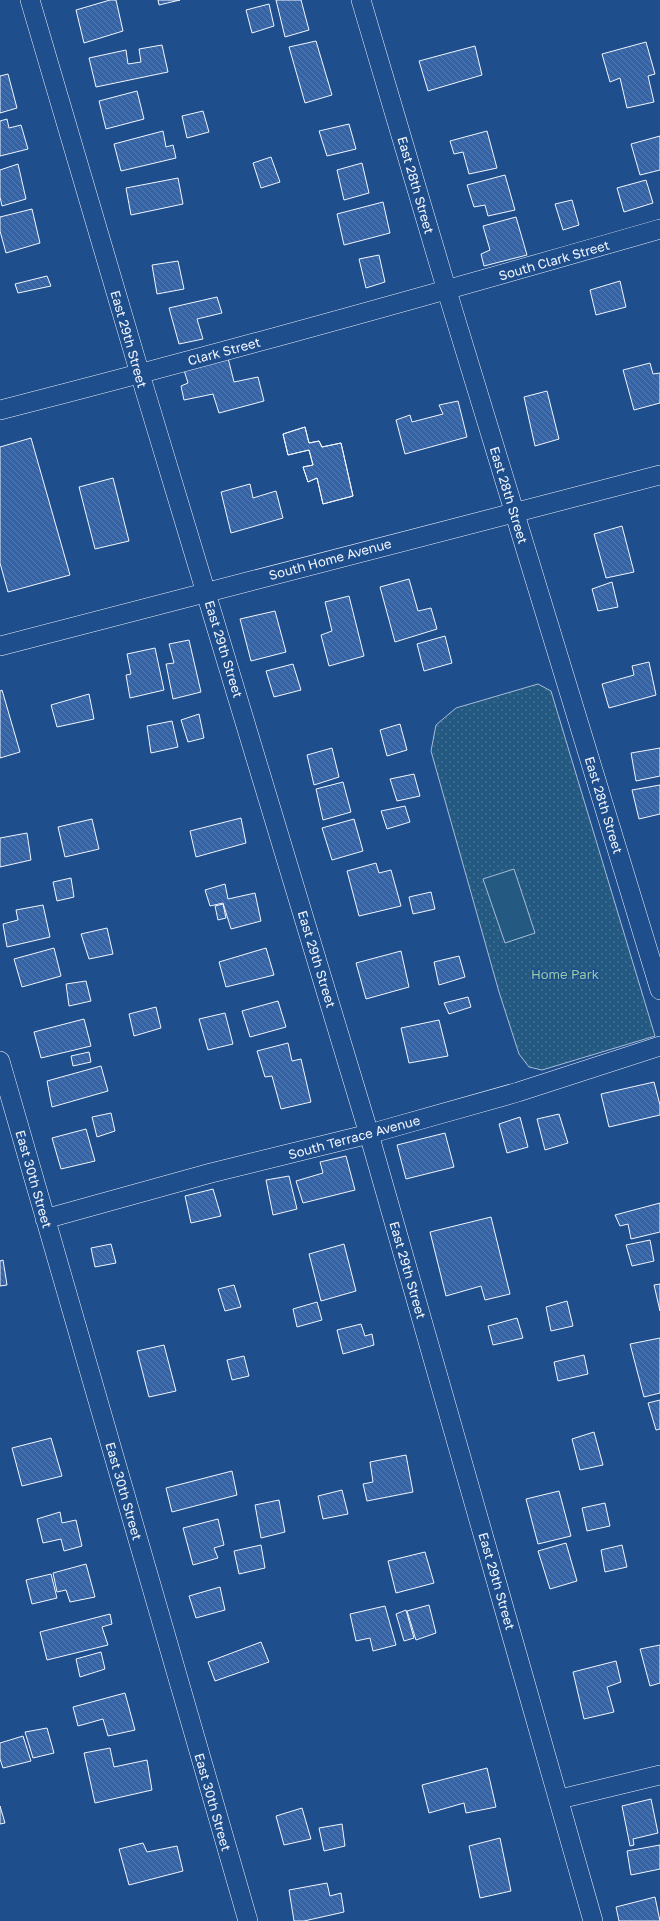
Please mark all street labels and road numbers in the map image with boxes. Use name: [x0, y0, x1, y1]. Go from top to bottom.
street label: East 28th Street: [394, 134, 438, 236]
street label: South Clark Street: [497, 236, 611, 284]
street label: East 29th Street: [107, 288, 151, 390]
street label: Clark Street: [186, 334, 262, 368]
street label: East 28th Street: [487, 444, 531, 546]
street label: South Home Avenue: [267, 535, 393, 583]
street label: East 29th Street: [202, 598, 246, 700]
street label: East 28th Street: [582, 754, 626, 856]
street label: East 29th Street: [295, 908, 339, 1010]
street label: South Terrace Avenue: [286, 1112, 422, 1162]
street label: East 30th Street: [12, 1128, 56, 1230]
street label: East 29th Street: [386, 1219, 430, 1321]
street label: East 30th Street: [102, 1440, 146, 1542]
street label: East 29th Street: [475, 1530, 519, 1632]
street label: East 30th Street: [191, 1751, 235, 1853]

